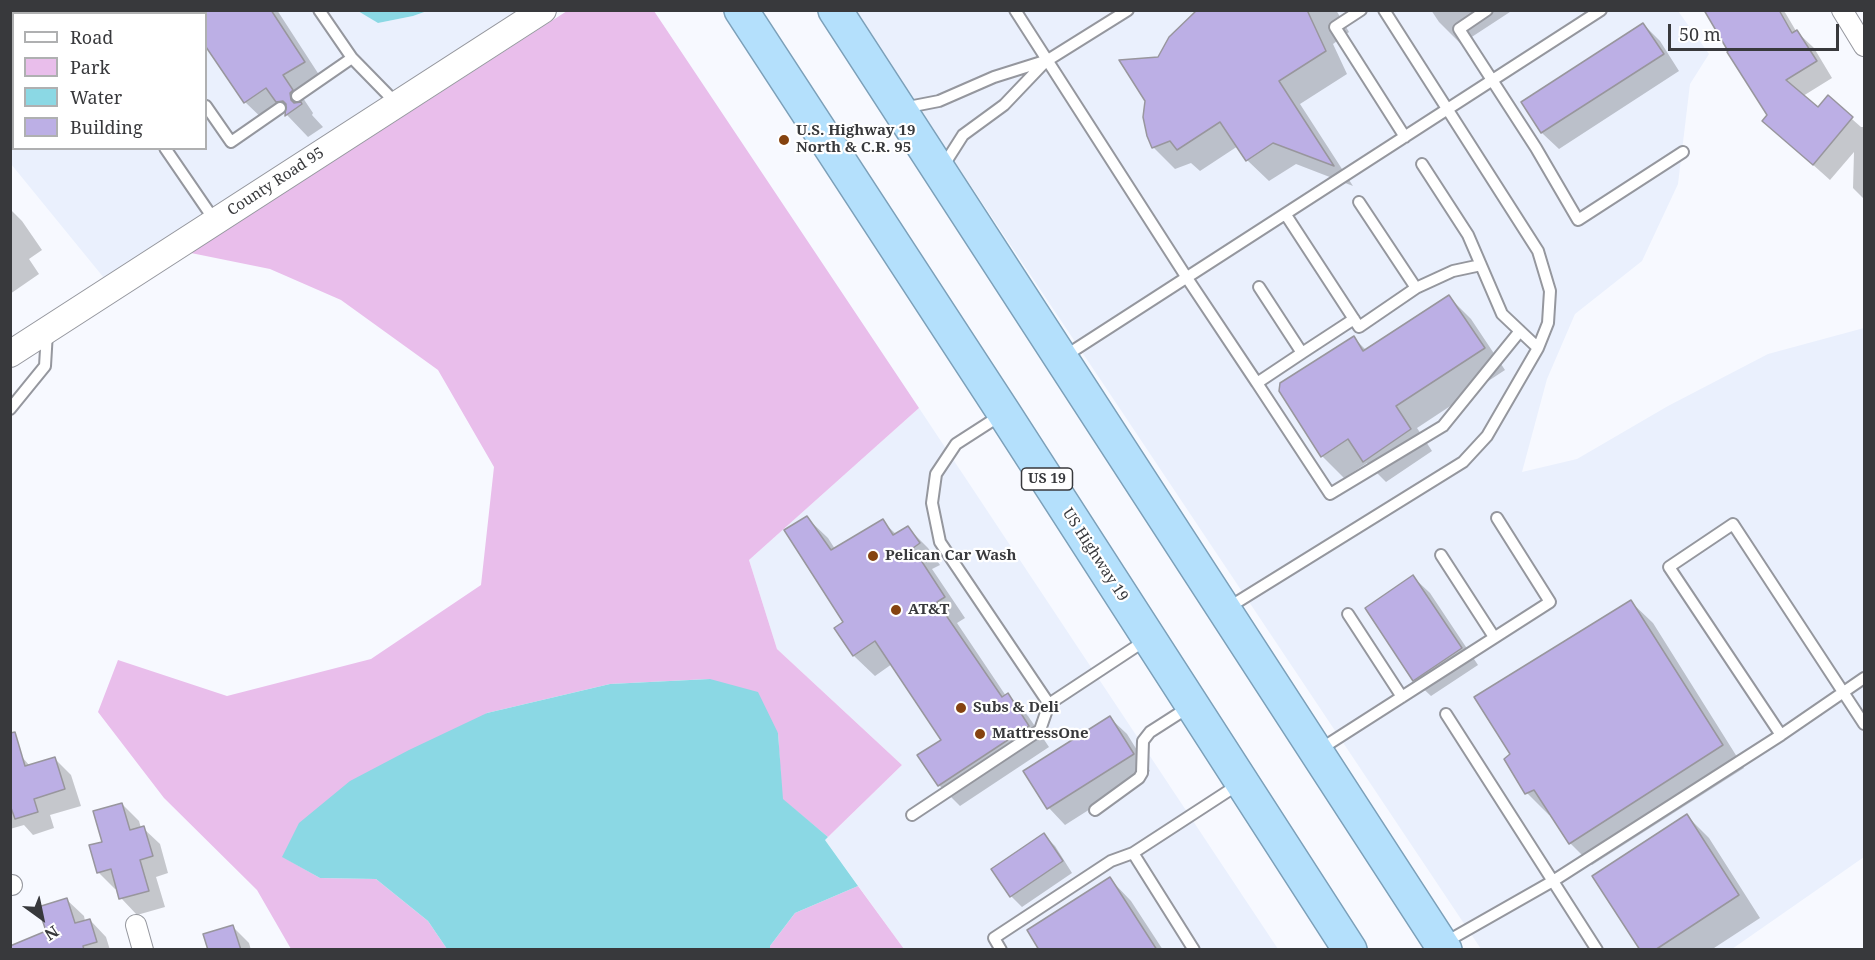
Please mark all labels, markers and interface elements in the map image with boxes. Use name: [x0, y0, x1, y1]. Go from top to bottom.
legend: [12, 12, 207, 150]
scale bar: [1671, 12, 1842, 50]
text: 50 m: [1679, 22, 1721, 46]
text: Road: [70, 25, 113, 49]
text: Park: [70, 55, 110, 79]
text: Water: [70, 85, 122, 109]
text: Building: [70, 115, 143, 139]
place label: U.S. Highway 19 North & C.R. 95: [796, 122, 915, 157]
marker: U.S. Highway 19 North & C.R. 95: [777, 133, 791, 147]
street label: County Road 95: [224, 144, 328, 220]
road number: US 19: [1022, 468, 1072, 490]
street label: US Highway 19: [1058, 505, 1132, 605]
place label: Pelican Car Wash: [885, 547, 1017, 565]
marker: Pelican Car Wash: [866, 549, 880, 563]
place label: AT&T: [908, 601, 949, 619]
marker: AT&T: [889, 603, 903, 617]
place label: Subs & Deli: [973, 699, 1059, 717]
marker: Subs & Deli: [954, 701, 968, 715]
place label: MattressOne: [992, 725, 1089, 743]
marker: MattressOne: [973, 727, 987, 741]
north arrow: [12, 888, 72, 948]
text: N: [41, 920, 63, 946]

